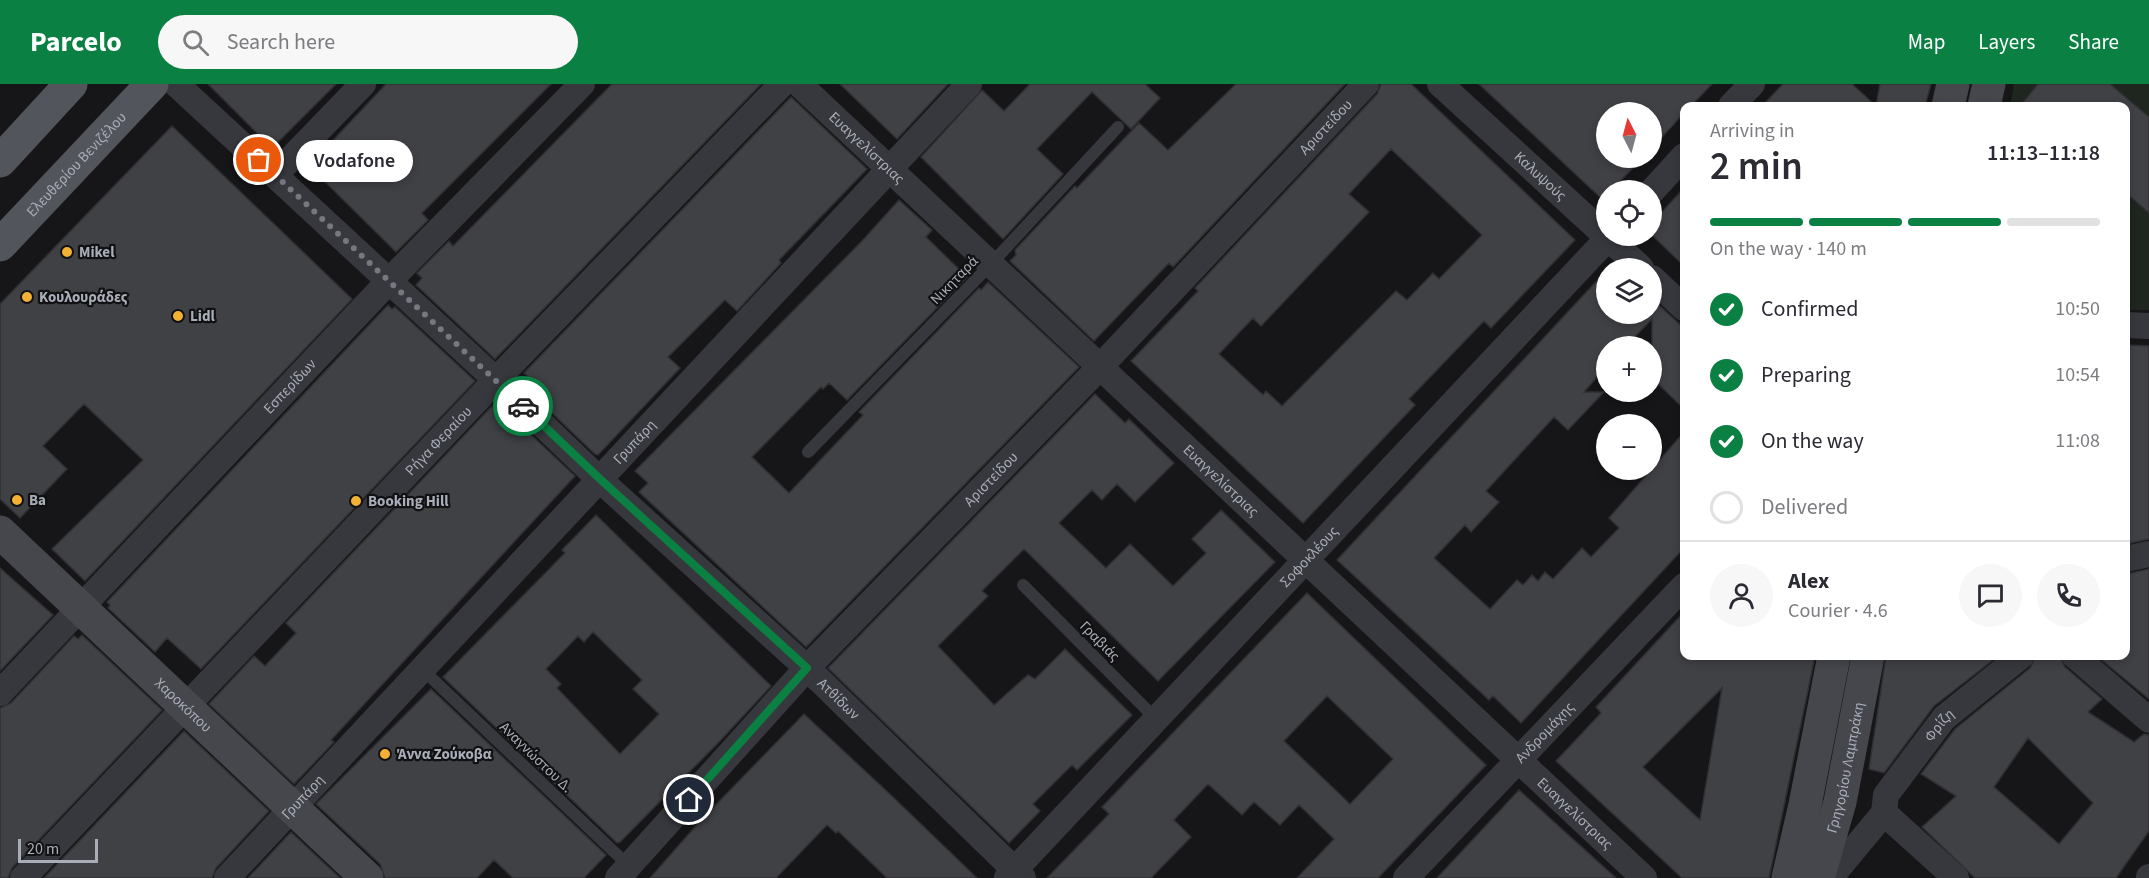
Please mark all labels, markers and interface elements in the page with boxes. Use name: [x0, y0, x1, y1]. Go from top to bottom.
search box: [158, 15, 578, 69]
text: Parcelo: [30, 22, 122, 62]
icon: search: [179, 26, 212, 59]
text: Search here: [227, 26, 335, 58]
text: Map: [1908, 27, 1945, 57]
text: Layers: [1978, 27, 2035, 57]
text: Share: [2068, 27, 2119, 57]
street label: Αριστείδου: [1295, 95, 1357, 160]
north arrow: [1596, 102, 1662, 168]
map controls: [1596, 102, 1662, 480]
street label: Ευαγγελίστριας: [824, 107, 909, 189]
street label: Ελευθερίου Βενιζέλου: [22, 108, 131, 222]
text: Arriving in: [1710, 117, 1795, 145]
pin: [233, 134, 284, 185]
text: 11:13–11:18: [1987, 137, 2100, 169]
callout: Vodafone: [295, 139, 412, 181]
text: 2 min: [1710, 139, 1803, 195]
icon: bag: [242, 143, 275, 176]
text: Vodafone: [314, 147, 395, 175]
street label: Καλυψούς: [1509, 147, 1571, 206]
button: locate: [1596, 180, 1662, 246]
text: On the way · 140 m: [1710, 235, 1867, 263]
place label: Mikel: [79, 242, 115, 263]
marker: Mikel: [60, 245, 74, 259]
street label: Νικηταρά: [926, 251, 983, 310]
button: layers: [1596, 258, 1662, 324]
place label: Κουλουράδες: [39, 287, 128, 308]
marker: Κουλουράδες: [20, 290, 34, 304]
icon: check: [1710, 293, 1743, 326]
text: Confirmed: [1761, 293, 1858, 325]
text: 10:50: [2055, 295, 2100, 323]
place label: Lidl: [190, 306, 216, 327]
marker: Lidl: [171, 309, 185, 323]
button: +: [1596, 336, 1662, 402]
street label: Εσπερίδων: [259, 354, 321, 419]
icon: check: [1710, 359, 1743, 392]
text: Preparing: [1761, 359, 1851, 391]
text: 10:54: [2055, 361, 2100, 389]
courier: [493, 376, 553, 436]
icon: car: [507, 390, 540, 423]
street label: Ρήγα Φεραίου: [400, 402, 477, 481]
button: −: [1596, 414, 1662, 480]
street label: Γρυπάρη: [609, 415, 661, 469]
icon: check: [1710, 425, 1743, 458]
text: On the way: [1761, 425, 1864, 457]
text: 11:08: [2055, 427, 2100, 455]
street label: Ευαγγελίστριας: [1178, 440, 1264, 522]
street label: Αριστείδου: [959, 447, 1023, 512]
place label: Ba: [29, 490, 46, 511]
place label: Booking Hill: [368, 491, 449, 512]
text: Delivered: [1761, 491, 1848, 523]
marker: Ba: [10, 493, 24, 507]
marker: Booking Hill: [349, 494, 363, 508]
street label: Σοφοκλέους: [1275, 521, 1344, 592]
button: person: [1710, 564, 1773, 627]
button: chat: [1959, 564, 2022, 627]
button: phone: [2037, 564, 2100, 627]
text: Alex: [1788, 565, 1829, 597]
text: Courier · 4.6: [1788, 597, 1888, 625]
street label: Γραβιάς: [1075, 616, 1125, 667]
street label: Χαροκόπου: [150, 673, 216, 737]
street label: Ατθίδων: [812, 674, 864, 725]
street label: Ανδρομάχης: [1511, 697, 1580, 768]
street label: Γρηγορίου Λαμπράκη: [1822, 700, 1870, 836]
street label: Φρίζη: [1920, 704, 1959, 746]
street label: Αναγνώστου Δ.: [495, 717, 577, 798]
place label: Άννα Ζούκοβα: [397, 744, 492, 765]
marker: Άννα Ζούκοβα: [378, 747, 392, 761]
street label: Γρυπάρη: [277, 770, 329, 824]
street label: Ευαγγελίστριας: [1532, 773, 1618, 855]
pin: [663, 774, 714, 825]
icon: home: [672, 783, 705, 816]
scale bar: [18, 836, 98, 864]
text: 20 m: [27, 838, 59, 860]

